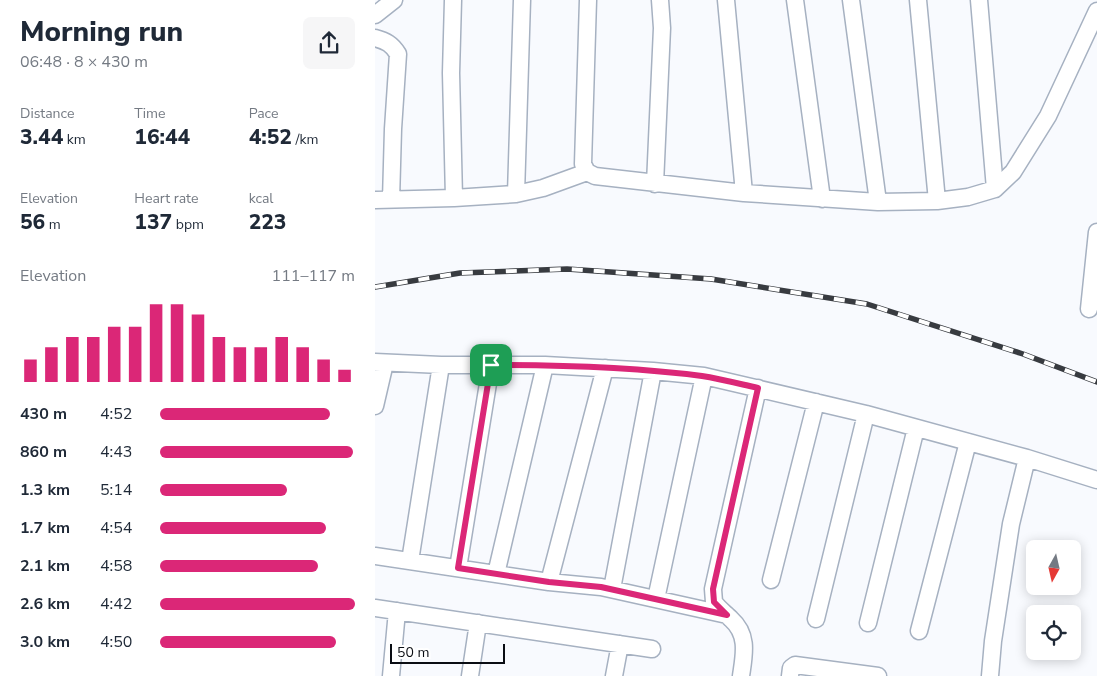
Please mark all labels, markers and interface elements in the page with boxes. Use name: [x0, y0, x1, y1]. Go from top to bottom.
text: Morning run: [20, 13, 183, 51]
button: share: [303, 17, 355, 69]
text: 06:48 · 8 × 430 m: [20, 51, 148, 73]
text: Distance: [20, 104, 74, 123]
text: Time: [134, 104, 165, 123]
text: Pace: [249, 104, 278, 123]
text: 3.44: [20, 123, 63, 151]
text: 16:44: [134, 123, 190, 151]
text: 4:52: [249, 123, 292, 151]
text: km: [63, 130, 86, 149]
text: /km: [292, 130, 318, 149]
text: Elevation: [20, 189, 78, 208]
text: Heart rate: [134, 189, 198, 208]
text: kcal: [249, 189, 273, 208]
text: 56: [20, 208, 45, 236]
text: 137: [134, 208, 172, 236]
text: 223: [249, 208, 286, 236]
text: m: [45, 215, 61, 234]
text: bpm: [172, 215, 204, 234]
text: Elevation: [20, 265, 86, 287]
text: 111–117 m: [272, 265, 355, 287]
pin: [470, 344, 512, 386]
icon: arrive: [477, 351, 505, 379]
text: 430 m: [20, 403, 67, 425]
text: 4:52: [100, 403, 132, 425]
text: 860 m: [20, 441, 67, 463]
text: 4:43: [100, 441, 132, 463]
text: 1.3 km: [20, 479, 70, 501]
text: 5:14: [100, 479, 132, 501]
text: 1.7 km: [20, 517, 70, 539]
text: 4:54: [100, 517, 132, 539]
north arrow: [1026, 540, 1081, 595]
map controls: [1026, 540, 1081, 660]
text: 2.1 km: [20, 555, 70, 577]
text: 4:58: [100, 555, 132, 577]
text: 2.6 km: [20, 593, 70, 615]
text: 4:42: [100, 593, 132, 615]
button: locate: [1026, 605, 1081, 660]
text: 3.0 km: [20, 631, 70, 653]
text: 4:50: [100, 631, 132, 653]
scale bar: [390, 641, 505, 664]
text: 50 m: [397, 643, 429, 662]

